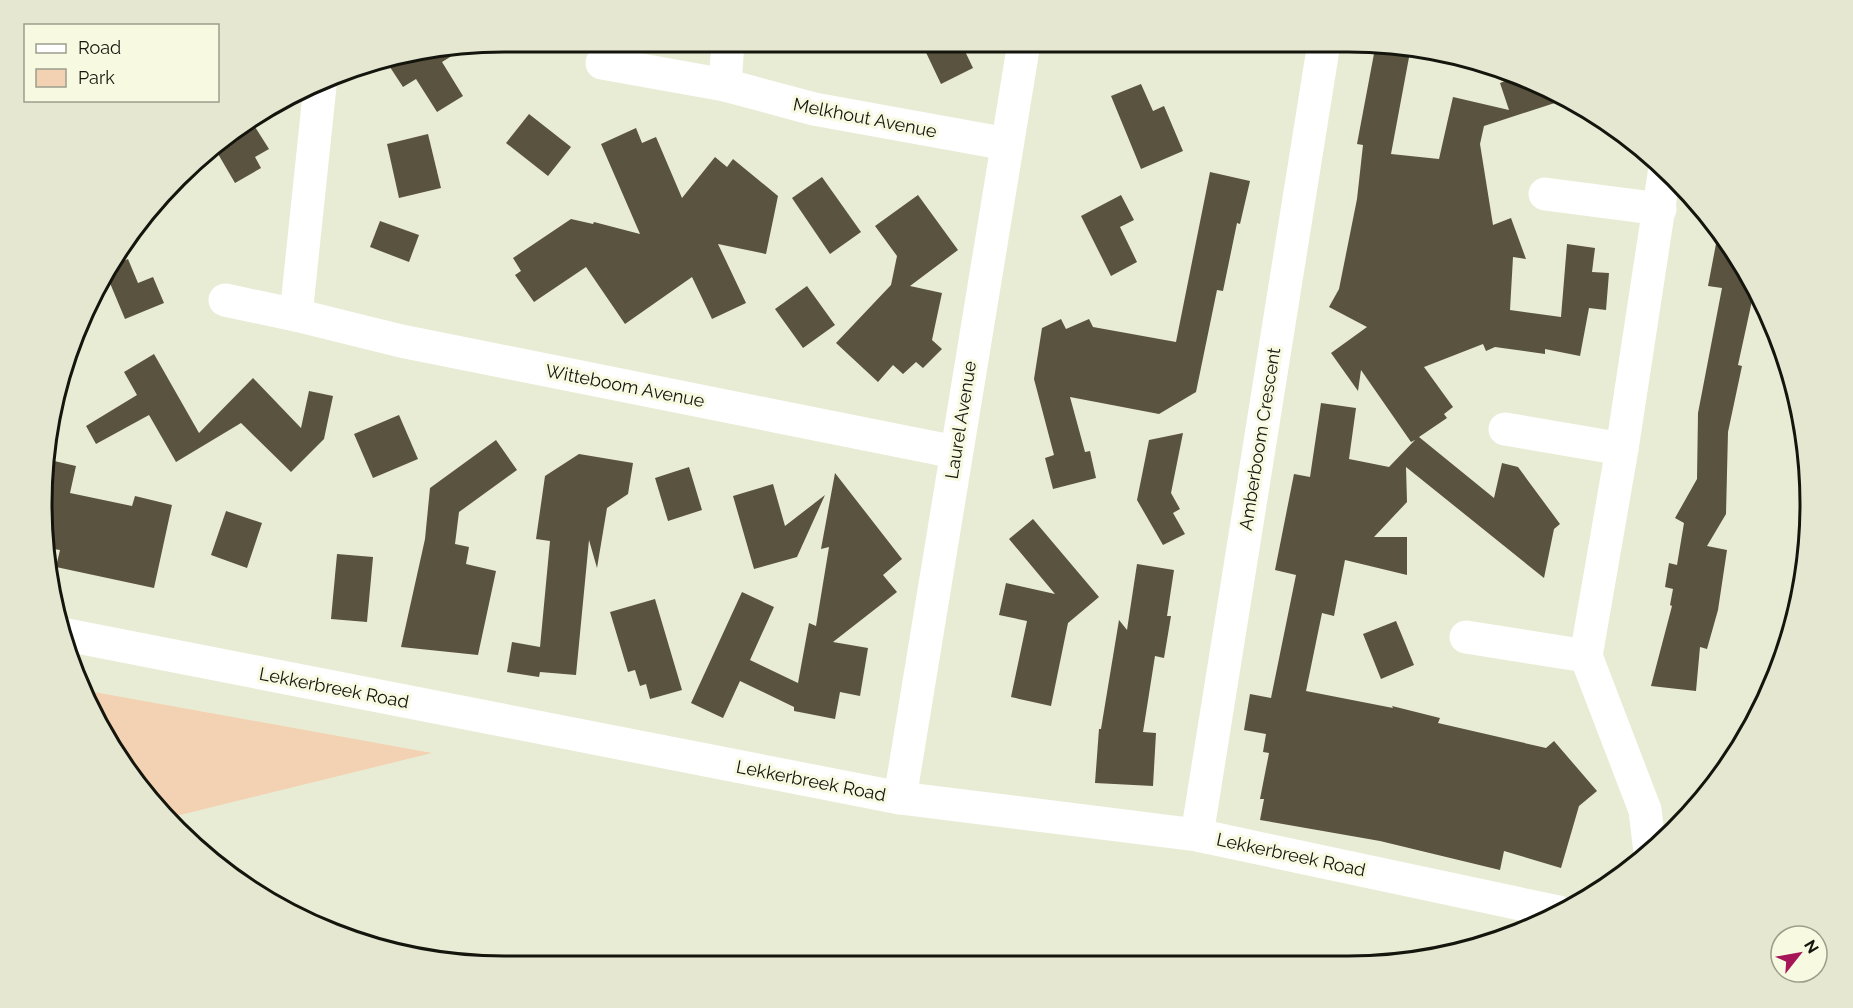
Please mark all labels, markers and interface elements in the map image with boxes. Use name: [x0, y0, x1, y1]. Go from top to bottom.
legend: [24, 24, 219, 102]
text: Road: [78, 37, 121, 58]
text: Park: [78, 67, 115, 88]
street label: Melkhout Avenue: [792, 93, 939, 142]
street label: Amberboom Crescent: [1235, 346, 1284, 532]
street label: Laurel Avenue: [941, 359, 980, 480]
street label: Witteboom Avenue: [544, 360, 707, 411]
street label: Lekkerbreek Road: [258, 663, 411, 712]
street label: Lekkerbreek Road: [735, 756, 888, 805]
street label: Lekkerbreek Road: [1215, 828, 1368, 881]
north arrow: [1769, 924, 1829, 984]
text: N: [1800, 936, 1823, 957]

